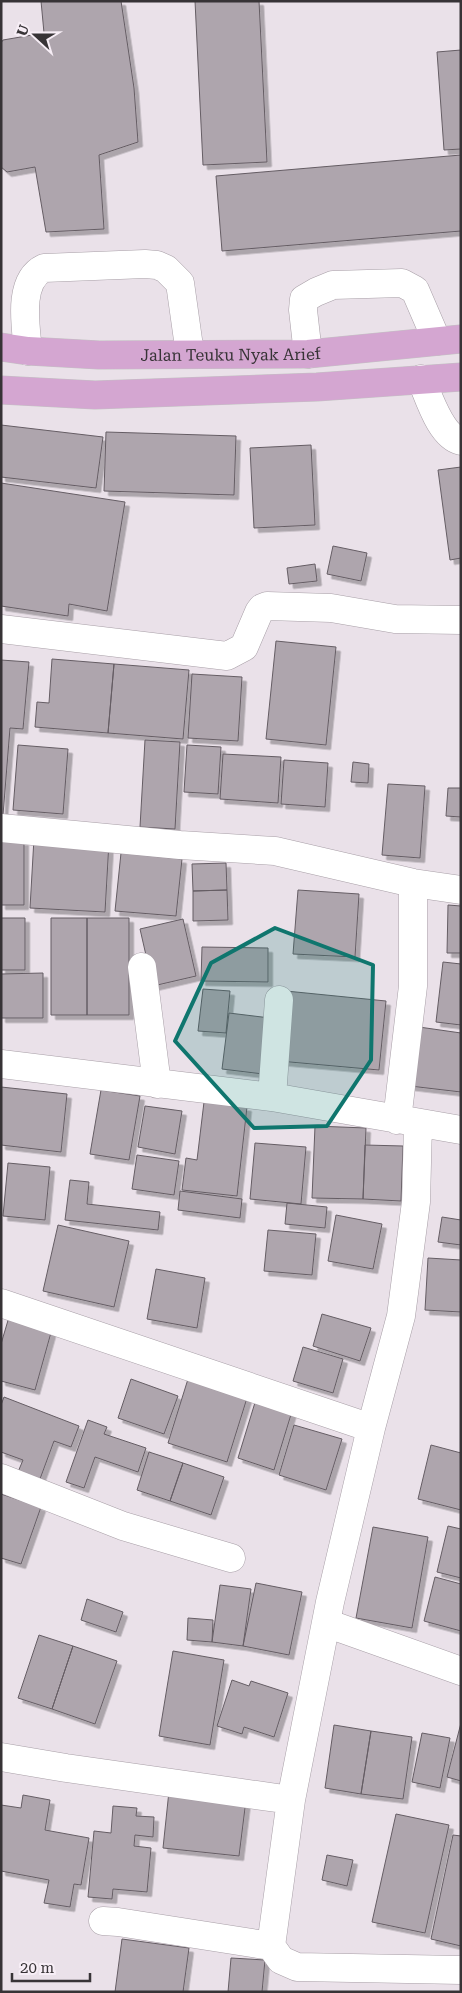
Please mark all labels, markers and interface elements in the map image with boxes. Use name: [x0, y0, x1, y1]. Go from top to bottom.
north arrow: [10, 10, 60, 60]
text: U: [13, 22, 32, 38]
street label: Jalan Teuku Nyak Arief: [140, 344, 322, 365]
scale bar: [12, 1950, 90, 1982]
text: 20 m: [20, 1959, 55, 1977]

